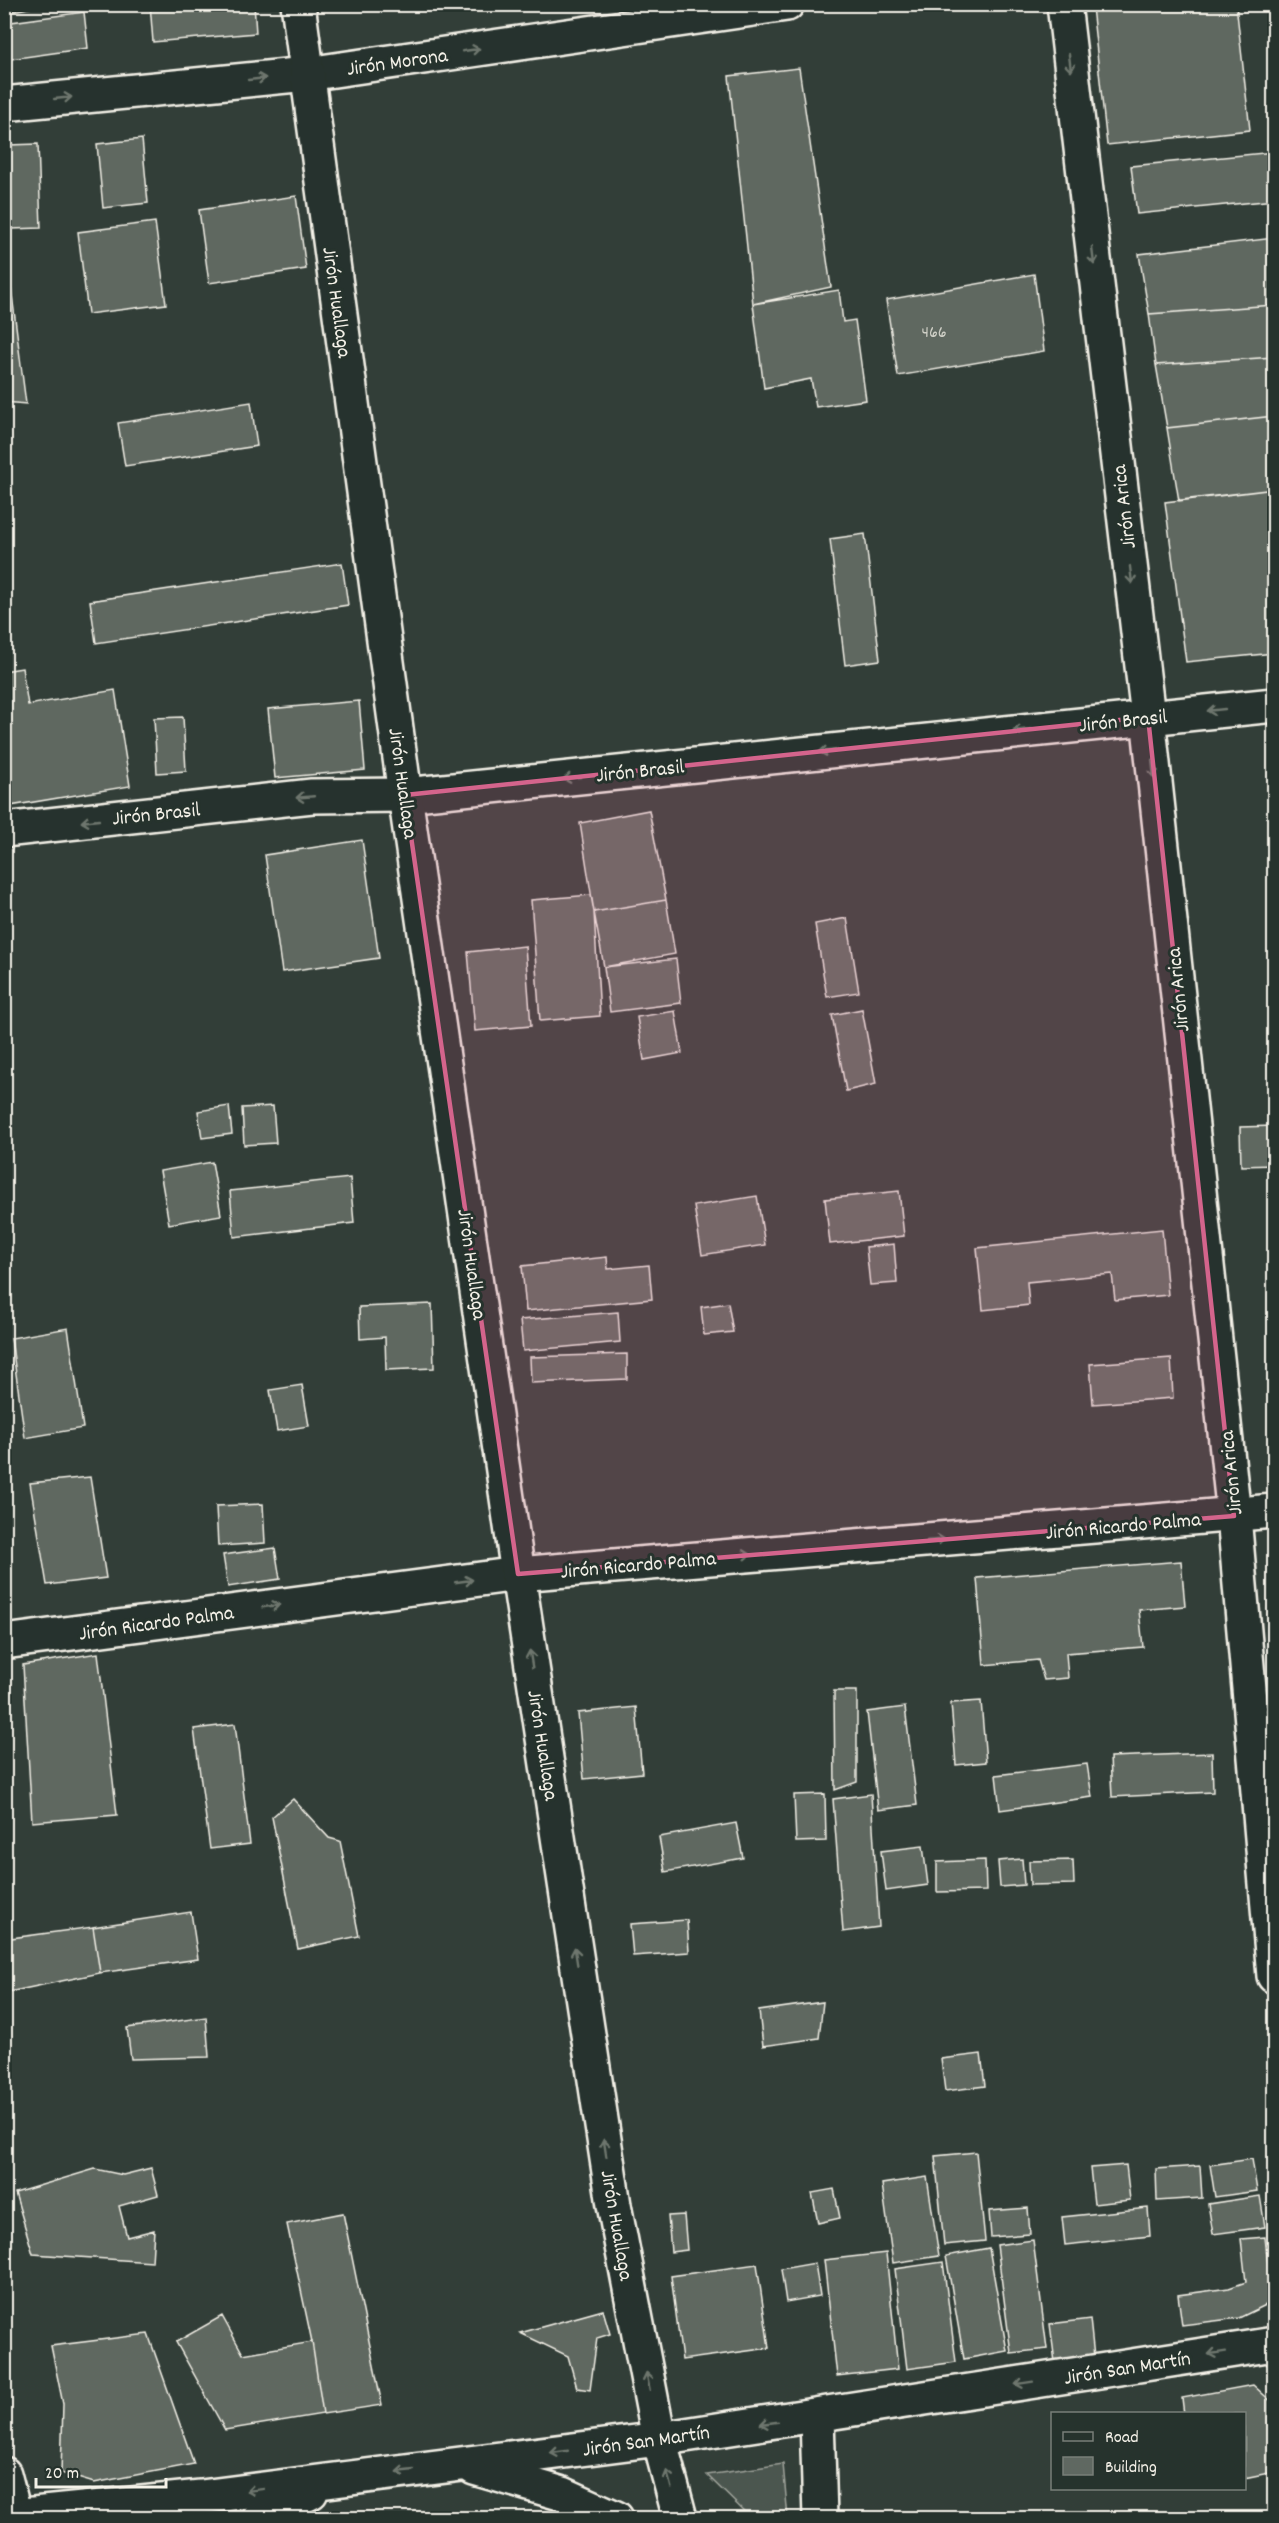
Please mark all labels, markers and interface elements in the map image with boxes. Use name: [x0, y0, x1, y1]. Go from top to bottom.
street label: Jirón Morona: [345, 42, 451, 86]
one-way arrow: [460, 45, 480, 56]
one-way arrow: [1065, 52, 1076, 72]
one-way arrow: [246, 73, 266, 84]
one-way arrow: [52, 92, 72, 103]
street label: Jirón Huallaga: [312, 245, 358, 361]
one-way arrow: [1088, 246, 1099, 266]
house number: 466: [921, 321, 947, 346]
street label: Jirón Arica: [1106, 462, 1146, 550]
one-way arrow: [1126, 565, 1137, 584]
street label: Jirón Brasil: [1078, 703, 1169, 743]
one-way arrow: [1207, 705, 1227, 716]
one-way arrow: [1013, 725, 1033, 736]
street label: Jirón Huallaga: [378, 726, 424, 842]
one-way arrow: [819, 746, 839, 757]
street label: Jirón Brasil: [595, 753, 686, 793]
one-way arrow: [1148, 758, 1159, 778]
one-way arrow: [562, 773, 582, 784]
one-way arrow: [295, 792, 315, 803]
street label: Jirón Brasil: [111, 796, 202, 836]
one-way arrow: [80, 815, 100, 826]
street label: Jirón Arica: [1161, 945, 1199, 1033]
street label: Jirón Huallaga: [447, 1207, 493, 1323]
street label: Jirón Arica: [1214, 1428, 1252, 1516]
street label: Jirón Ricardo Palma: [1044, 1506, 1203, 1550]
one-way arrow: [926, 1534, 946, 1545]
street label: Jirón Ricardo Palma: [559, 1545, 718, 1589]
one-way arrow: [731, 1550, 751, 1561]
one-way arrow: [454, 1575, 473, 1586]
street label: Jirón Ricardo Palma: [77, 1599, 237, 1651]
one-way arrow: [260, 1601, 280, 1612]
one-way arrow: [525, 1650, 536, 1669]
street label: Jirón Huallaga: [517, 1688, 565, 1804]
one-way arrow: [570, 1946, 581, 1966]
one-way arrow: [599, 2139, 610, 2159]
street label: Jirón Huallaga: [591, 2168, 640, 2284]
street label: Jirón San Martín: [1062, 2345, 1193, 2395]
one-way arrow: [1207, 2348, 1227, 2359]
one-way arrow: [642, 2372, 653, 2392]
one-way arrow: [1015, 2378, 1034, 2389]
legend: [1051, 2412, 1246, 2490]
one-way arrow: [760, 2417, 780, 2428]
street label: Jirón San Martín: [581, 2419, 712, 2467]
text: Road: [1105, 2426, 1139, 2451]
one-way arrow: [550, 2447, 570, 2458]
scale bar: [36, 2451, 166, 2489]
text: Building: [1105, 2456, 1157, 2481]
text: 20 m: [45, 2462, 79, 2487]
one-way arrow: [395, 2466, 415, 2477]
one-way arrow: [663, 2469, 675, 2488]
one-way arrow: [246, 2485, 266, 2496]

